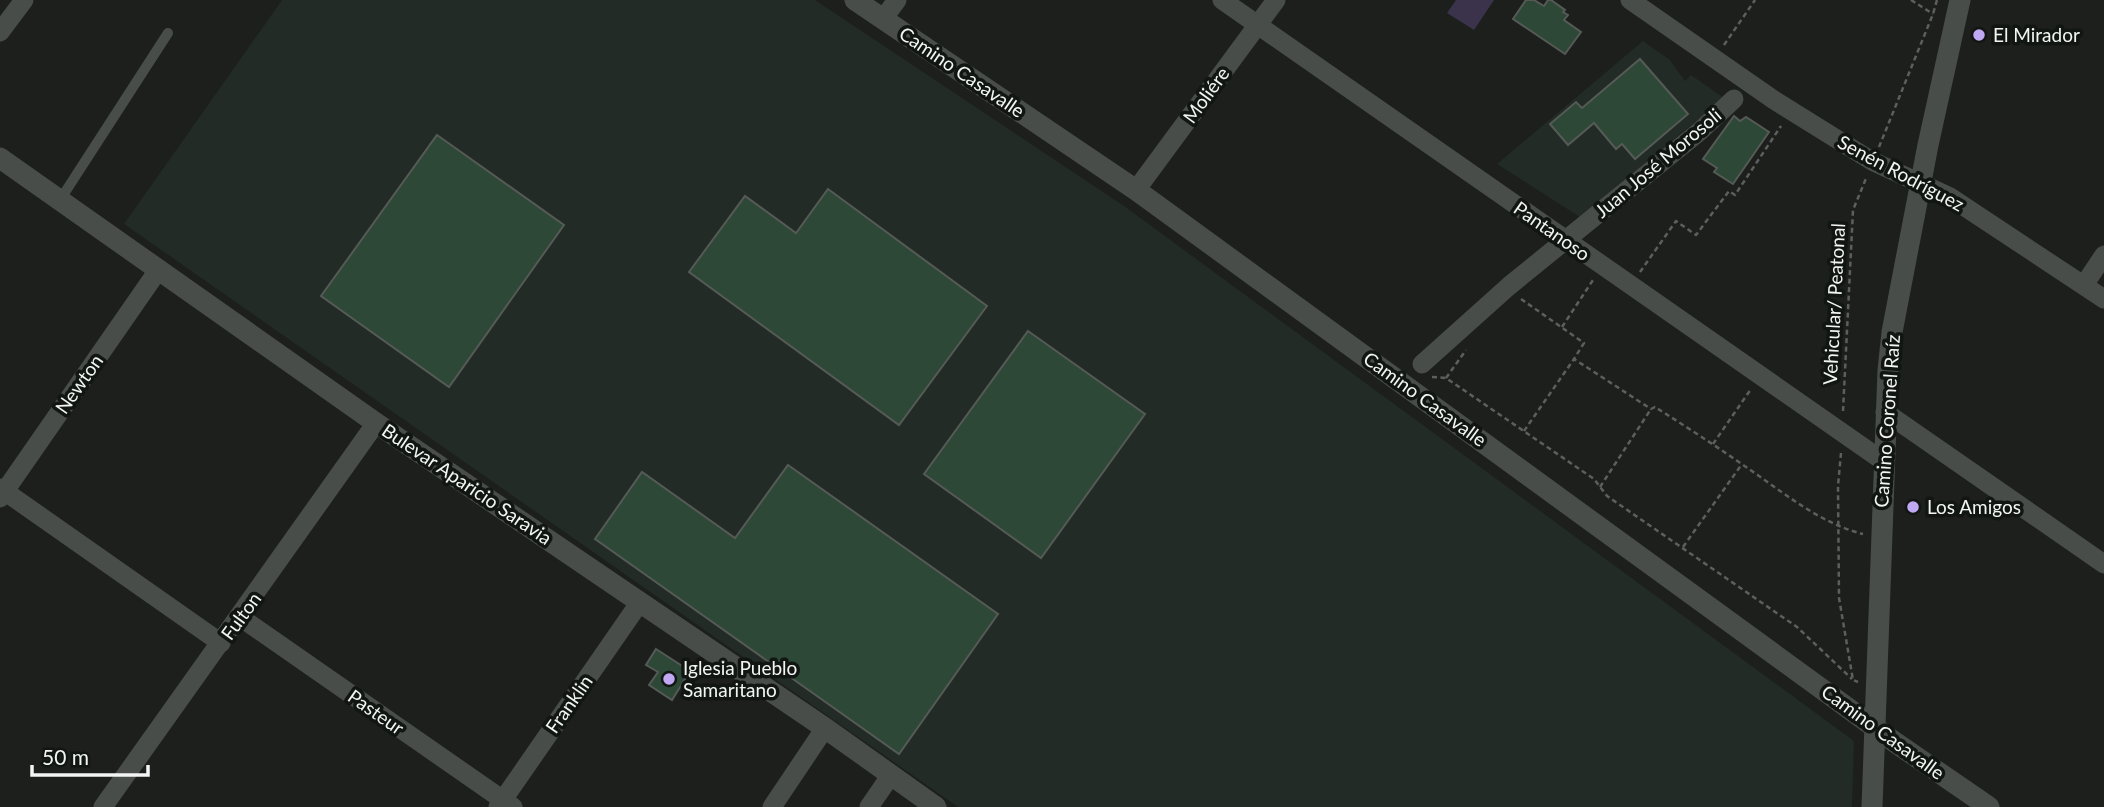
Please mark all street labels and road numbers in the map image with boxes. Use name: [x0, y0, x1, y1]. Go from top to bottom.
street label: Camino Casavalle: [895, 21, 1029, 122]
street label: Moliére: [1178, 62, 1234, 127]
street label: Juan José Morosoli: [1590, 103, 1725, 222]
street label: Senén Rodríguez: [1834, 130, 1968, 215]
street label: Pantanoso: [1510, 196, 1595, 265]
street label: Vehicular/ Peatonal: [1818, 222, 1849, 386]
street label: Camino Coronel Raíz: [1869, 334, 1904, 508]
street label: Camino Casavalle: [1359, 346, 1491, 451]
street label: Newton: [50, 350, 107, 418]
street label: Bulevar Aparicio Saravia: [378, 418, 557, 549]
street label: Fulton: [216, 587, 266, 644]
street label: Franklin: [540, 670, 597, 737]
street label: Camino Casavalle: [1817, 679, 1949, 784]
street label: Pasteur: [344, 684, 409, 739]

